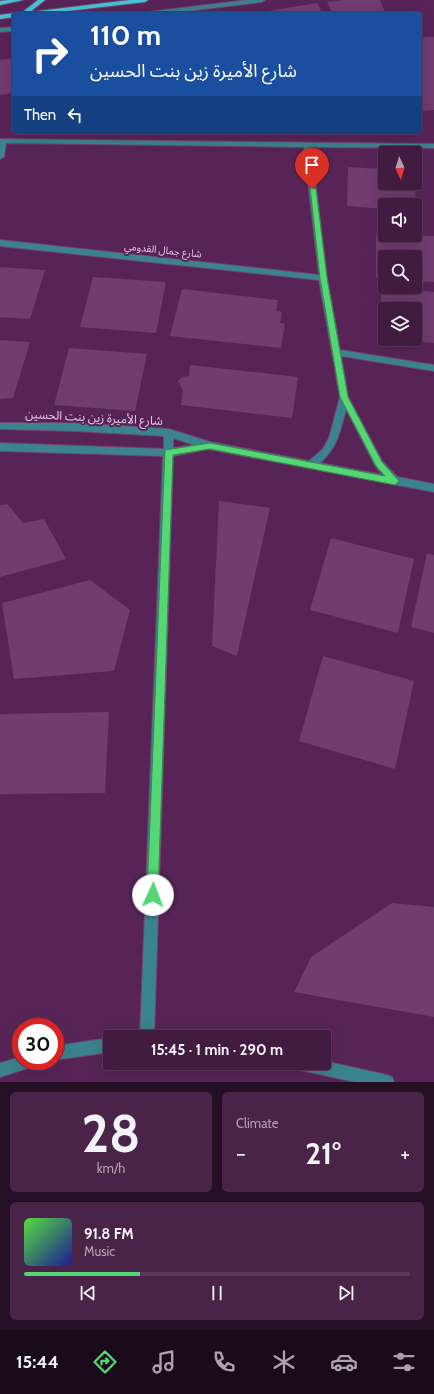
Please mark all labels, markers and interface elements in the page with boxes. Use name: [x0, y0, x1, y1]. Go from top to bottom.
text: 110 m: [90, 18, 161, 52]
icon: right: [24, 28, 76, 80]
text: شارع الأميرة زين بنت الحسين: [90, 60, 297, 82]
icon: left: [64, 104, 86, 126]
text: Then: [24, 106, 56, 124]
north arrow: [378, 146, 422, 190]
map controls: [378, 146, 422, 346]
pin: [295, 148, 329, 189]
icon: arrive: [301, 154, 323, 176]
button: sound: [378, 198, 422, 242]
street label: شارع جمال القدومي: [123, 239, 203, 262]
button: search: [378, 250, 422, 294]
button: layers: [378, 302, 422, 346]
street label: شارع الأميرة زين بنت الحسين: [25, 406, 163, 430]
position arrow: [132, 874, 174, 916]
speed limit sign: 30: [12, 1018, 64, 1070]
text: 15:45 · 1 min · 290 m: [151, 1041, 283, 1059]
text: 28: [82, 1102, 140, 1165]
text: Climate: [236, 1115, 278, 1131]
text: 21°: [305, 1135, 341, 1172]
text: −: [236, 1140, 246, 1167]
text: +: [400, 1140, 410, 1167]
text: km/h: [97, 1160, 125, 1176]
text: 91.8 FM: [84, 1225, 134, 1243]
text: Music: [84, 1243, 115, 1259]
icon: previous: [77, 1282, 99, 1304]
icon: pause: [206, 1282, 228, 1304]
icon: next: [335, 1282, 357, 1304]
icon: directions: [91, 1348, 119, 1376]
icon: music: [150, 1348, 178, 1376]
icon: phone: [210, 1348, 238, 1376]
icon: climate: [270, 1348, 298, 1376]
icon: car: [330, 1348, 358, 1376]
icon: filters: [390, 1348, 418, 1376]
text: 15:44: [16, 1351, 59, 1373]

